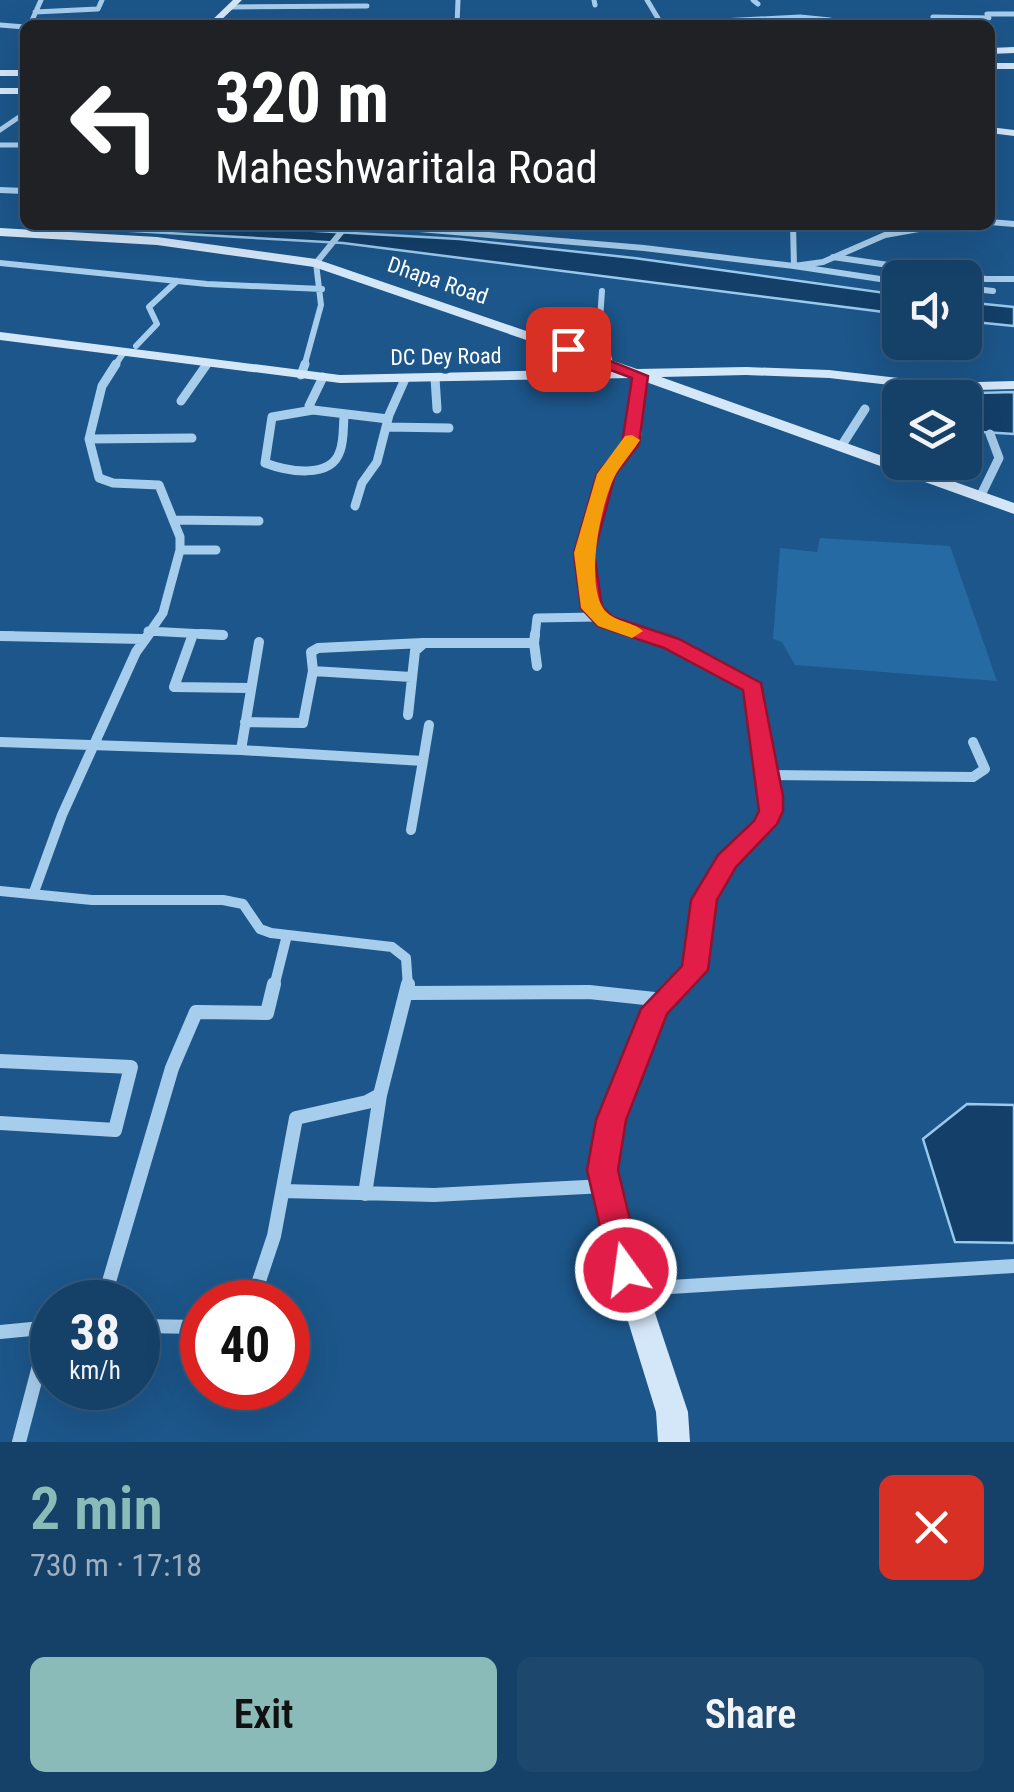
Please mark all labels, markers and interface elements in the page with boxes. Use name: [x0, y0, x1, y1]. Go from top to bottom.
text: 320 m: [215, 57, 389, 139]
icon: left: [50, 60, 180, 190]
text: Maheshwaritala Road: [215, 141, 598, 194]
street label: Dhapa Road: [384, 252, 491, 309]
map controls: [882, 260, 982, 480]
button: sound: [882, 260, 982, 360]
pin: [526, 307, 611, 392]
icon: arrive: [541, 322, 596, 377]
street label: DC Dey Road: [390, 343, 502, 370]
button: layers: [882, 380, 982, 480]
position arrow: [574, 1218, 678, 1322]
speed limit sign: 40: [180, 1280, 310, 1410]
text: 38: [70, 1304, 120, 1362]
text: km/h: [69, 1356, 121, 1385]
text: 2 min: [30, 1473, 163, 1544]
button: close: [879, 1475, 984, 1580]
text: 730 m · 17:18: [30, 1546, 202, 1584]
button: Exit: [30, 1657, 497, 1772]
button: Share: [517, 1657, 984, 1772]

